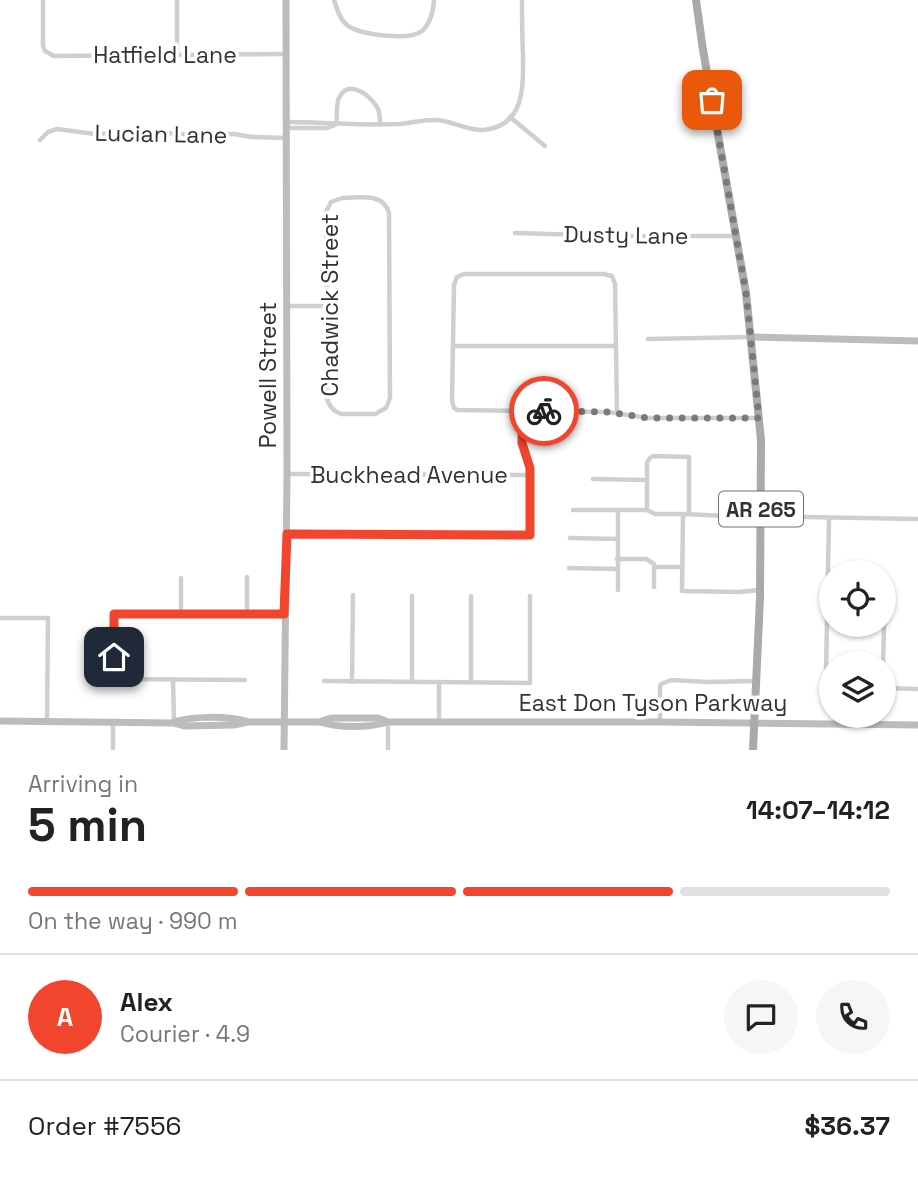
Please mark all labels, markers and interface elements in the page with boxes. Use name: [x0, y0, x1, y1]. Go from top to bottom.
street label: Hatfield Lane: [93, 40, 237, 70]
pin: [682, 70, 742, 130]
icon: bag: [693, 81, 731, 119]
street label: Lucian Lane: [94, 118, 228, 150]
street label: Chadwick Street: [315, 214, 345, 396]
street label: Dusty Lane: [563, 219, 689, 251]
street label: Powell Street: [253, 302, 283, 448]
courier: [509, 376, 579, 446]
icon: bike: [525, 392, 563, 430]
street label: Buckhead Avenue: [310, 460, 508, 490]
road number: AR 265: [719, 491, 803, 526]
map controls: [819, 560, 896, 728]
button: locate: [819, 560, 896, 637]
pin: [84, 627, 144, 687]
icon: home: [95, 638, 133, 676]
button: layers: [819, 651, 896, 728]
street label: East Don Tyson Parkway: [519, 688, 787, 718]
text: Arriving in: [28, 769, 138, 799]
text: 14:07–14:12: [746, 793, 890, 827]
text: 5 min: [28, 796, 147, 854]
text: On the way · 990 m: [28, 906, 238, 936]
button: chat: [724, 980, 798, 1054]
button: phone: [816, 980, 890, 1054]
text: Alex: [120, 985, 173, 1019]
text: A: [57, 1000, 73, 1034]
text: Courier · 4.9: [120, 1019, 250, 1049]
text: Order #7556: [28, 1109, 181, 1143]
text: $36.37: [804, 1109, 890, 1143]

